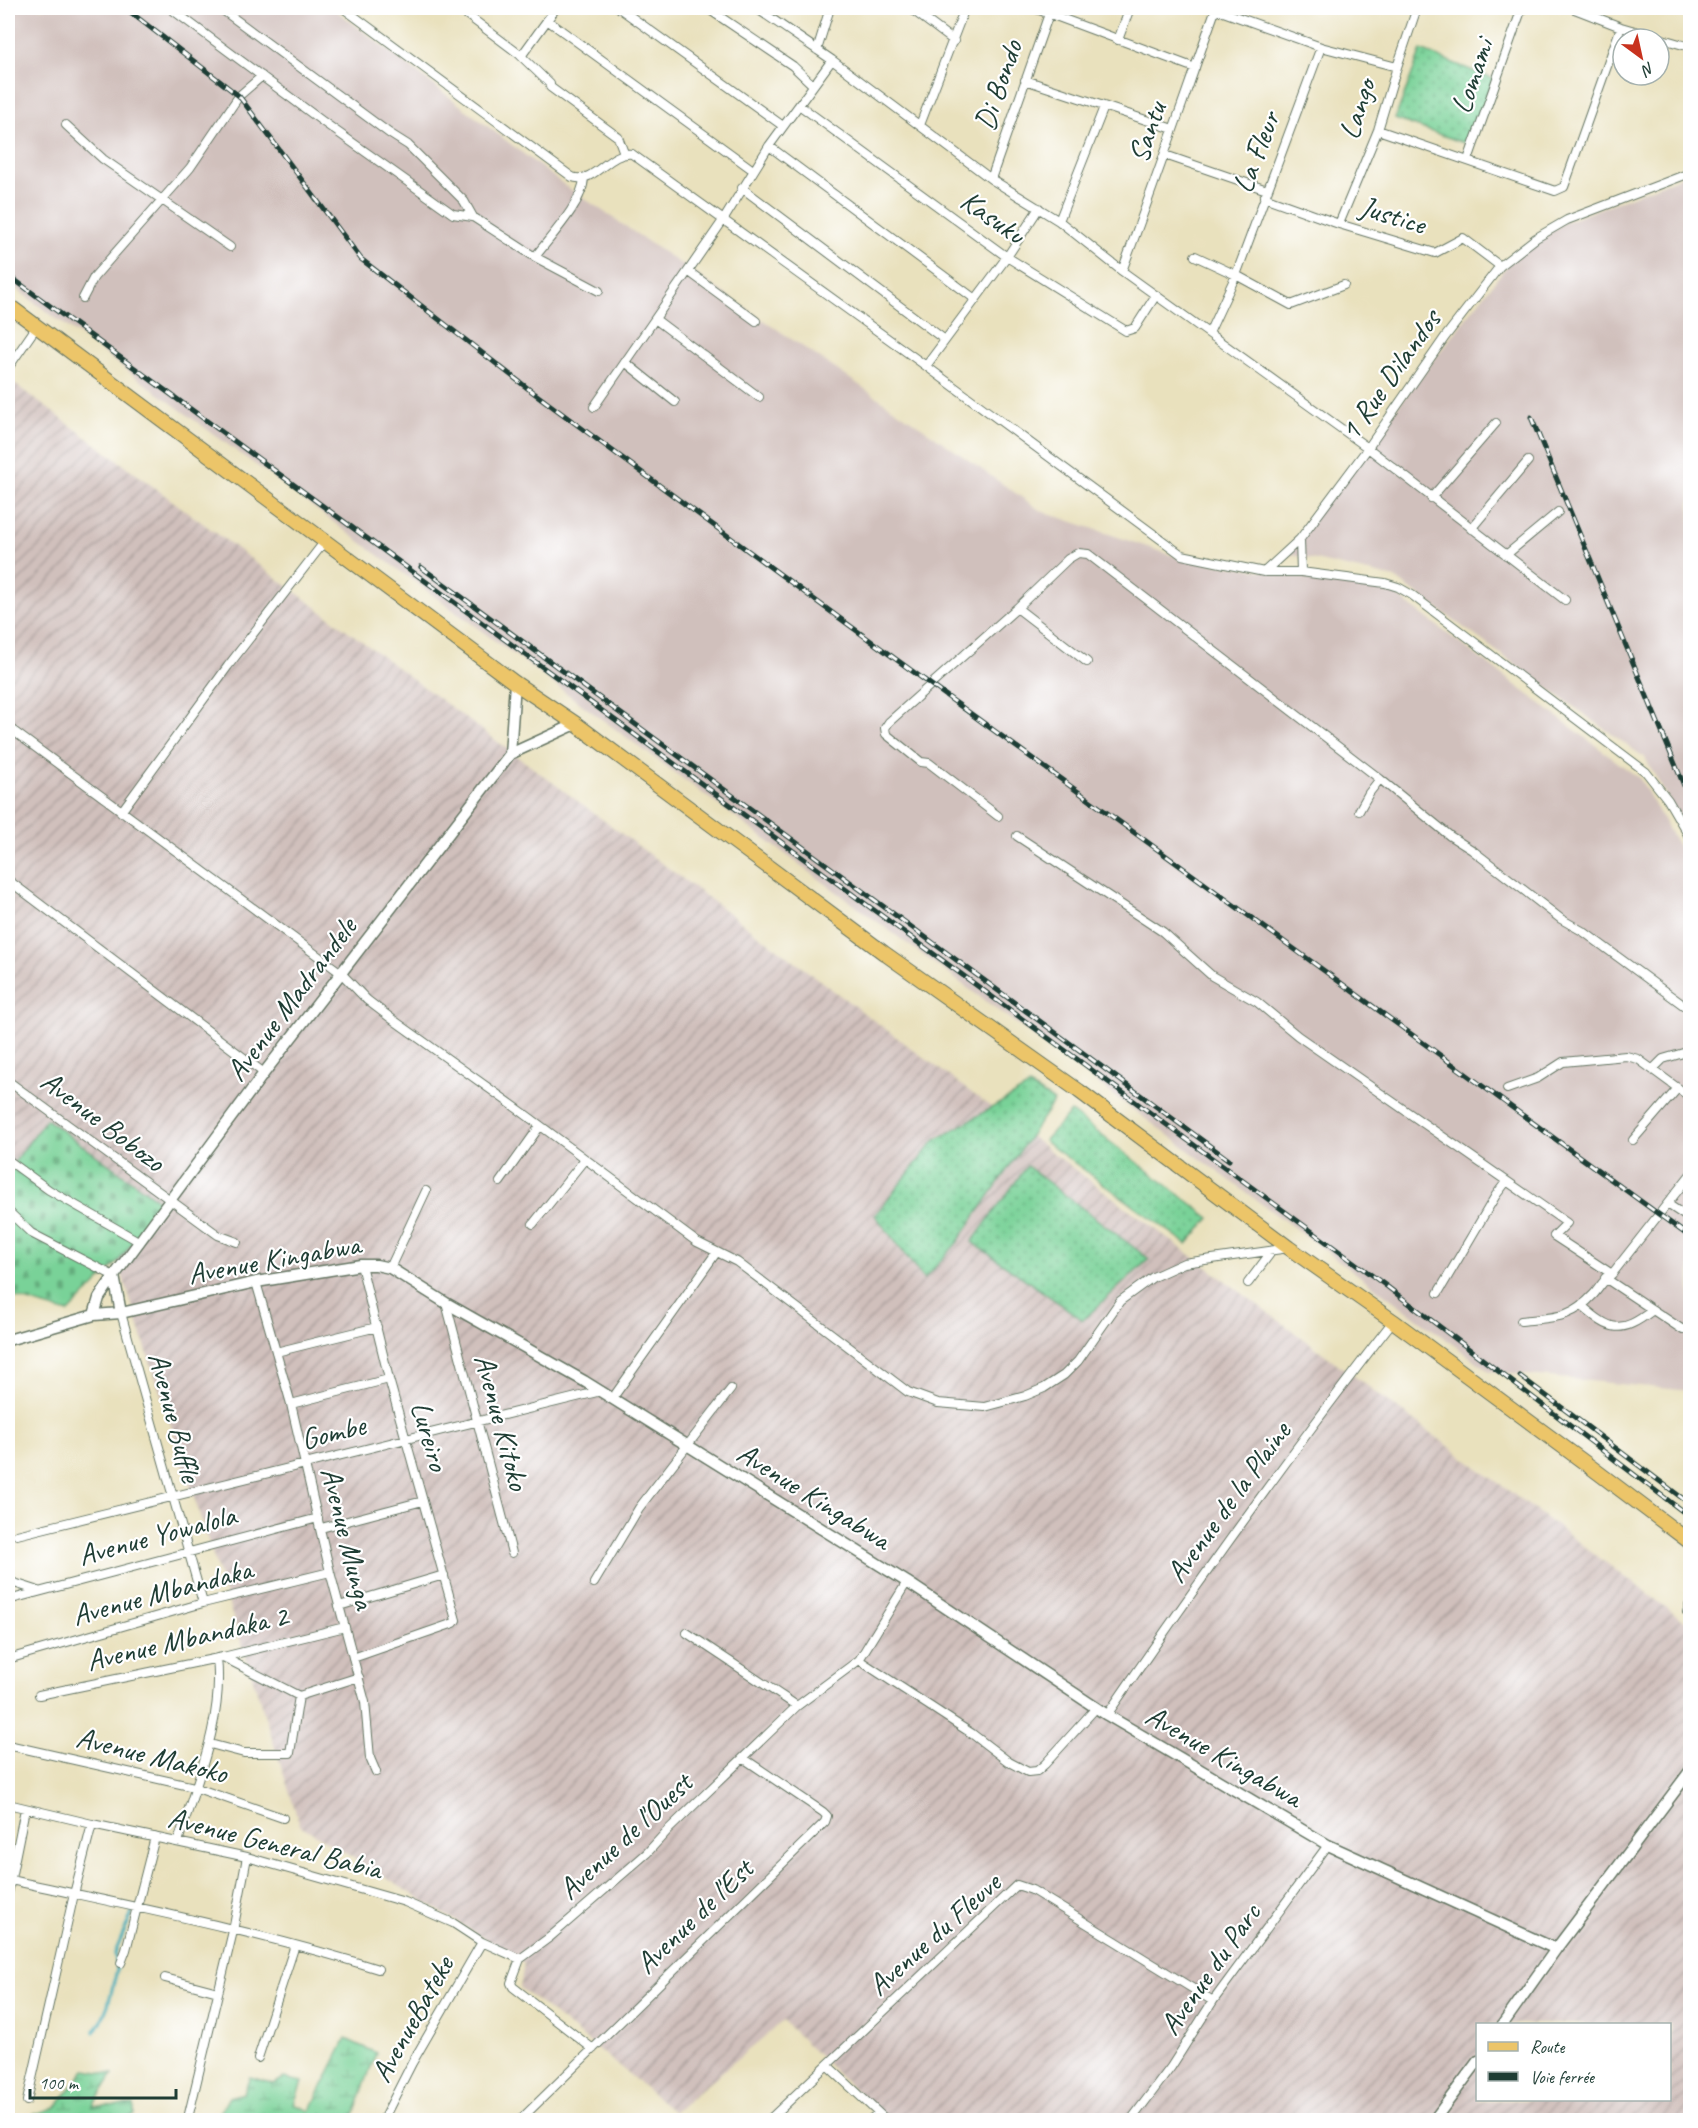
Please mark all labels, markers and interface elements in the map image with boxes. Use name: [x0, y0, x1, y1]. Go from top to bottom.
north arrow: [1611, 27, 1671, 87]
street label: Lomami: [1442, 31, 1503, 118]
street label: Di Bondo: [965, 34, 1031, 135]
text: N: [1636, 58, 1658, 82]
street label: Lango: [1330, 71, 1385, 144]
street label: Santu: [1119, 95, 1176, 167]
street label: La Fleur: [1223, 104, 1290, 198]
street label: Kasuku: [953, 181, 1034, 254]
street label: Justice: [1354, 187, 1432, 244]
street label: 1 Rue Dilandos: [1331, 300, 1451, 448]
street label: Avenue Madrandele: [217, 908, 366, 1088]
street label: Avenue Bobozo: [33, 1062, 174, 1181]
street label: Avenue Kingabwa: [185, 1225, 366, 1293]
street label: Avenue Buffle: [139, 1348, 211, 1488]
street label: Avenue Kitoko: [466, 1350, 539, 1495]
street label: Lureiro: [402, 1397, 458, 1476]
street label: Gombe: [297, 1405, 371, 1458]
street label: Avenue de la Plaine: [1157, 1412, 1300, 1590]
street label: Avenue Kingabwa: [730, 1434, 900, 1560]
street label: Avenue Munga: [312, 1463, 384, 1615]
street label: Avenue Yowalola: [74, 1495, 242, 1574]
street label: Avenue Mbandaka: [68, 1549, 259, 1634]
street label: Avenue Mbandaka 2: [83, 1596, 294, 1680]
street label: Avenue Kingabwa: [1139, 1696, 1311, 1817]
street label: Avenue Makoko: [73, 1718, 233, 1792]
street label: Avenue de l'Ouest: [550, 1762, 702, 1908]
street label: Avenue General Babia: [164, 1798, 388, 1889]
street label: Avenue de l'Est: [627, 1848, 763, 1982]
street label: Avenue du Fleuve: [860, 1863, 1010, 2004]
street label: Avenue du Parc: [1151, 1895, 1270, 2042]
street label: AvenueBateke: [362, 1947, 463, 2089]
legend: [1476, 2023, 1671, 2101]
text: Route: [1530, 2036, 1565, 2058]
scale bar: [30, 2062, 176, 2100]
text: Voie ferrée: [1530, 2066, 1595, 2088]
text: 100 m: [39, 2072, 80, 2094]

